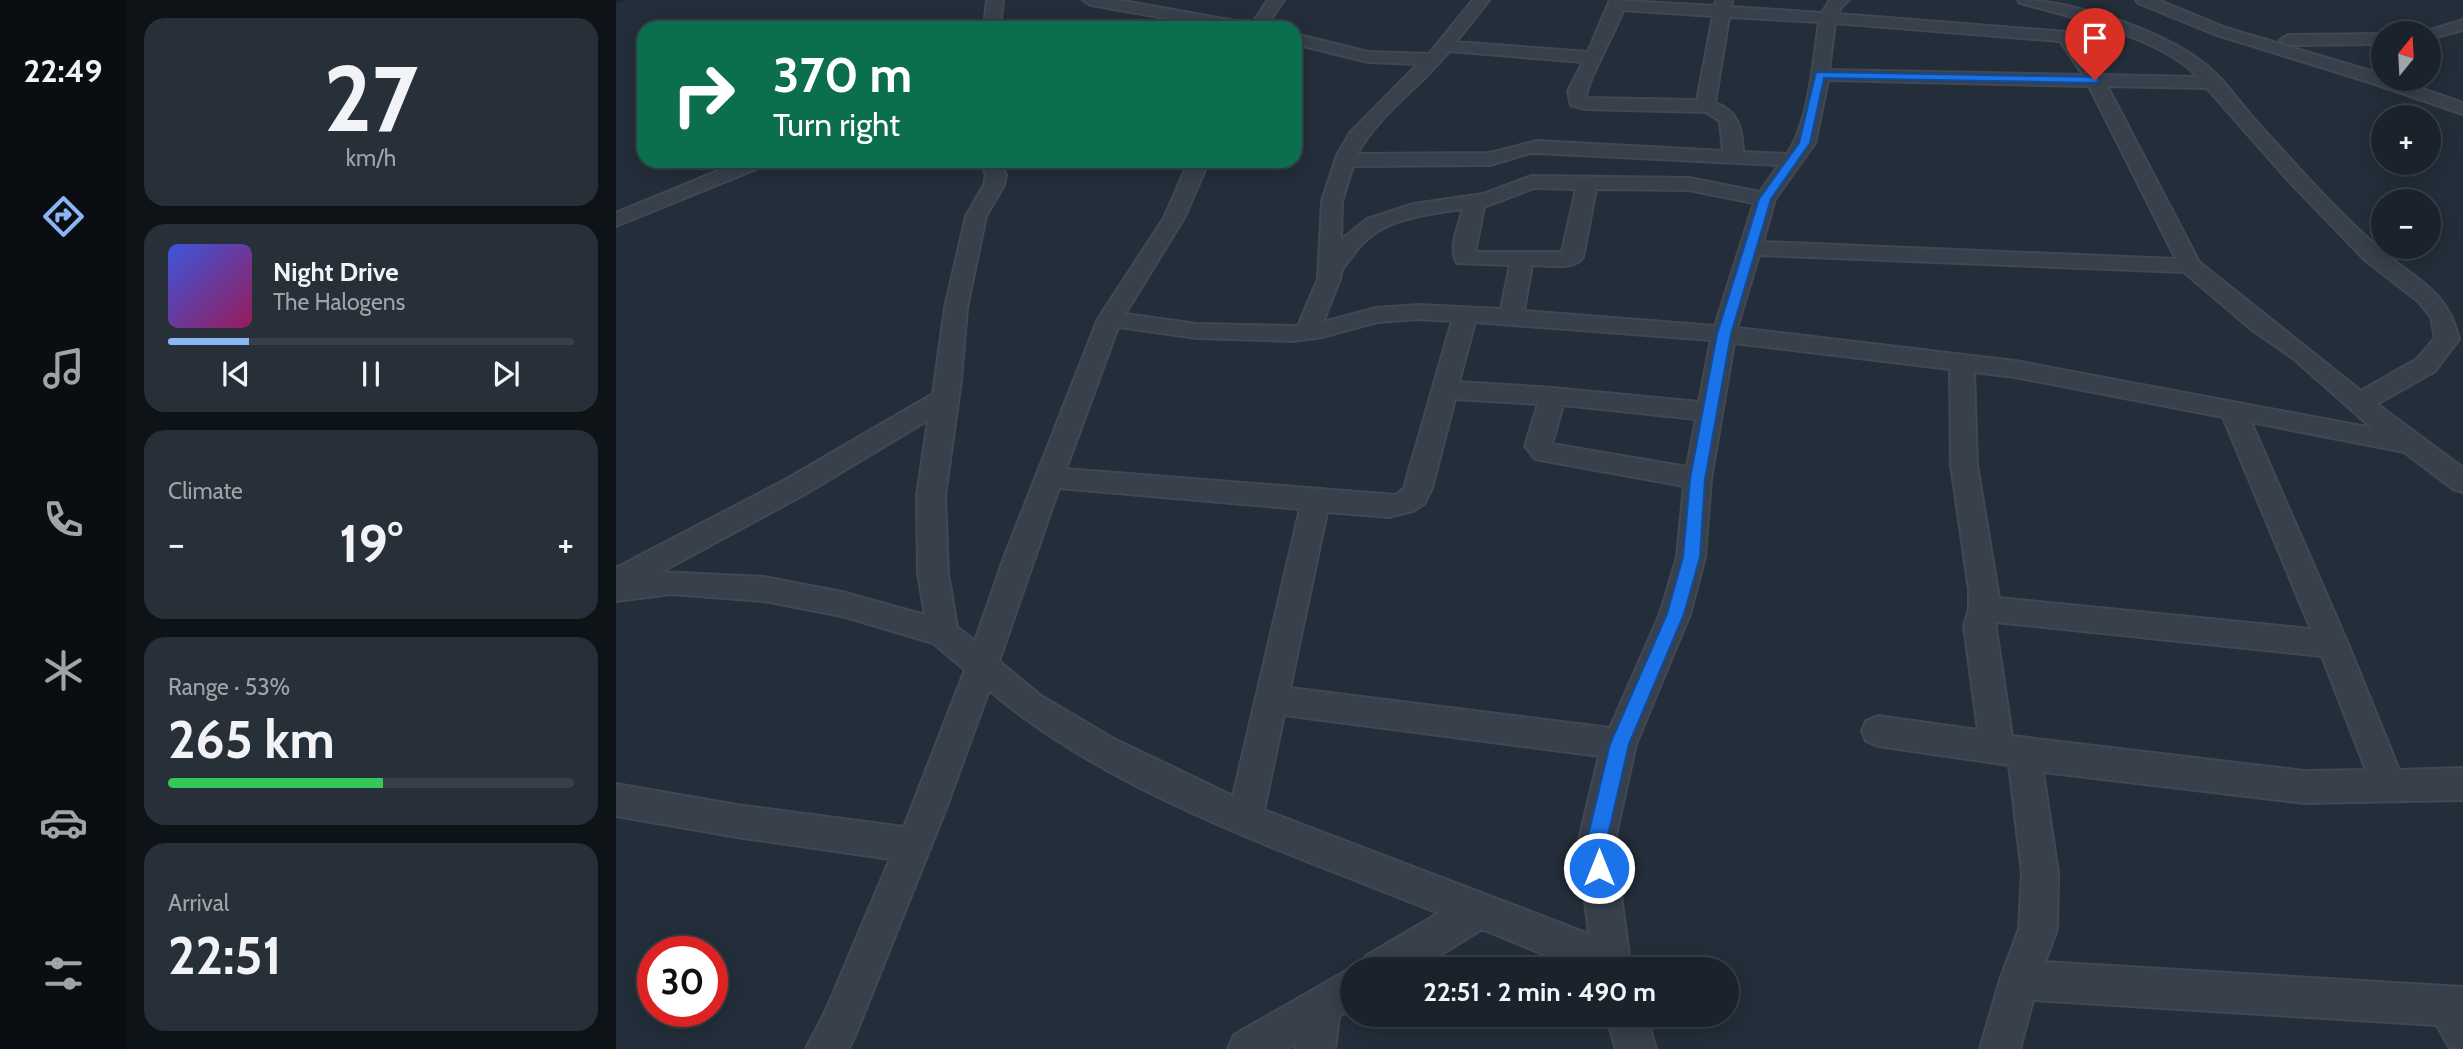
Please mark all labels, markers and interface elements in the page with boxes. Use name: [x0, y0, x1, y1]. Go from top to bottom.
pin: [2065, 8, 2125, 80]
icon: arrive: [2076, 19, 2114, 57]
north arrow: [2371, 21, 2441, 91]
map controls: [2371, 21, 2441, 259]
text: 27: [324, 43, 418, 154]
text: 370 m: [773, 45, 912, 104]
icon: right: [658, 49, 749, 140]
text: 22:49: [24, 51, 102, 90]
text: Turn right: [773, 105, 900, 144]
button: +: [2371, 105, 2441, 175]
text: km/h: [346, 144, 396, 172]
button: −: [2371, 189, 2441, 259]
icon: directions: [39, 192, 88, 241]
text: Night Drive: [273, 256, 399, 288]
text: The Halogens: [273, 288, 405, 316]
icon: music: [39, 344, 88, 393]
icon: previous: [217, 355, 255, 393]
icon: pause: [352, 355, 390, 393]
icon: next: [487, 355, 525, 393]
text: Climate: [168, 477, 243, 505]
icon: phone: [39, 495, 88, 544]
text: 19°: [339, 512, 403, 575]
text: −: [168, 520, 185, 567]
text: +: [557, 520, 574, 567]
icon: climate: [39, 646, 88, 695]
text: Range · 53%: [168, 673, 290, 701]
text: 265 km: [168, 708, 335, 771]
icon: car: [39, 798, 88, 847]
position arrow: [1562, 831, 1636, 905]
text: Arrival: [168, 889, 229, 917]
text: 22:51: [168, 924, 282, 987]
speed limit sign: 30: [637, 936, 728, 1027]
icon: filters: [39, 949, 88, 998]
text: 22:51 · 2 min · 490 m: [1423, 976, 1656, 1008]

